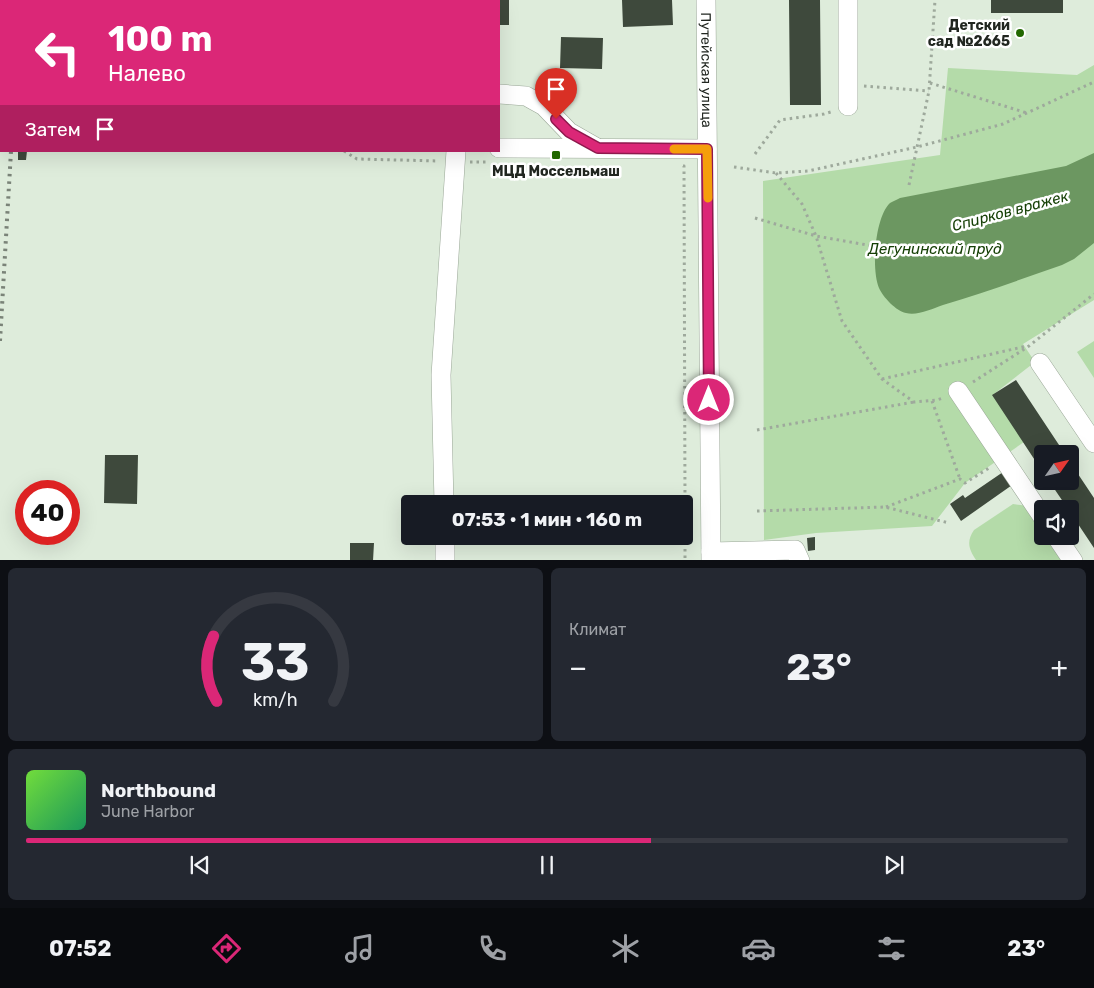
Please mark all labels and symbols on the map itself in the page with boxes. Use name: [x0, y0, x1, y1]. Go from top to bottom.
street label: Путейская улица: [698, 12, 716, 128]
place label: Детский сад №2665: [928, 17, 1010, 50]
marker: Детский сад №2665: [1014, 27, 1026, 39]
pin: [535, 68, 577, 119]
marker: МЦД Моссельмаш: [550, 149, 562, 161]
place label: МЦД Моссельмаш: [492, 163, 620, 180]
water label: Спирков вражек: [950, 187, 1071, 235]
water label: Дегунинский пруд: [867, 240, 1002, 258]
position arrow: [682, 373, 734, 425]
north arrow: [1034, 445, 1079, 490]
speed limit sign: 40: [15, 480, 80, 545]

